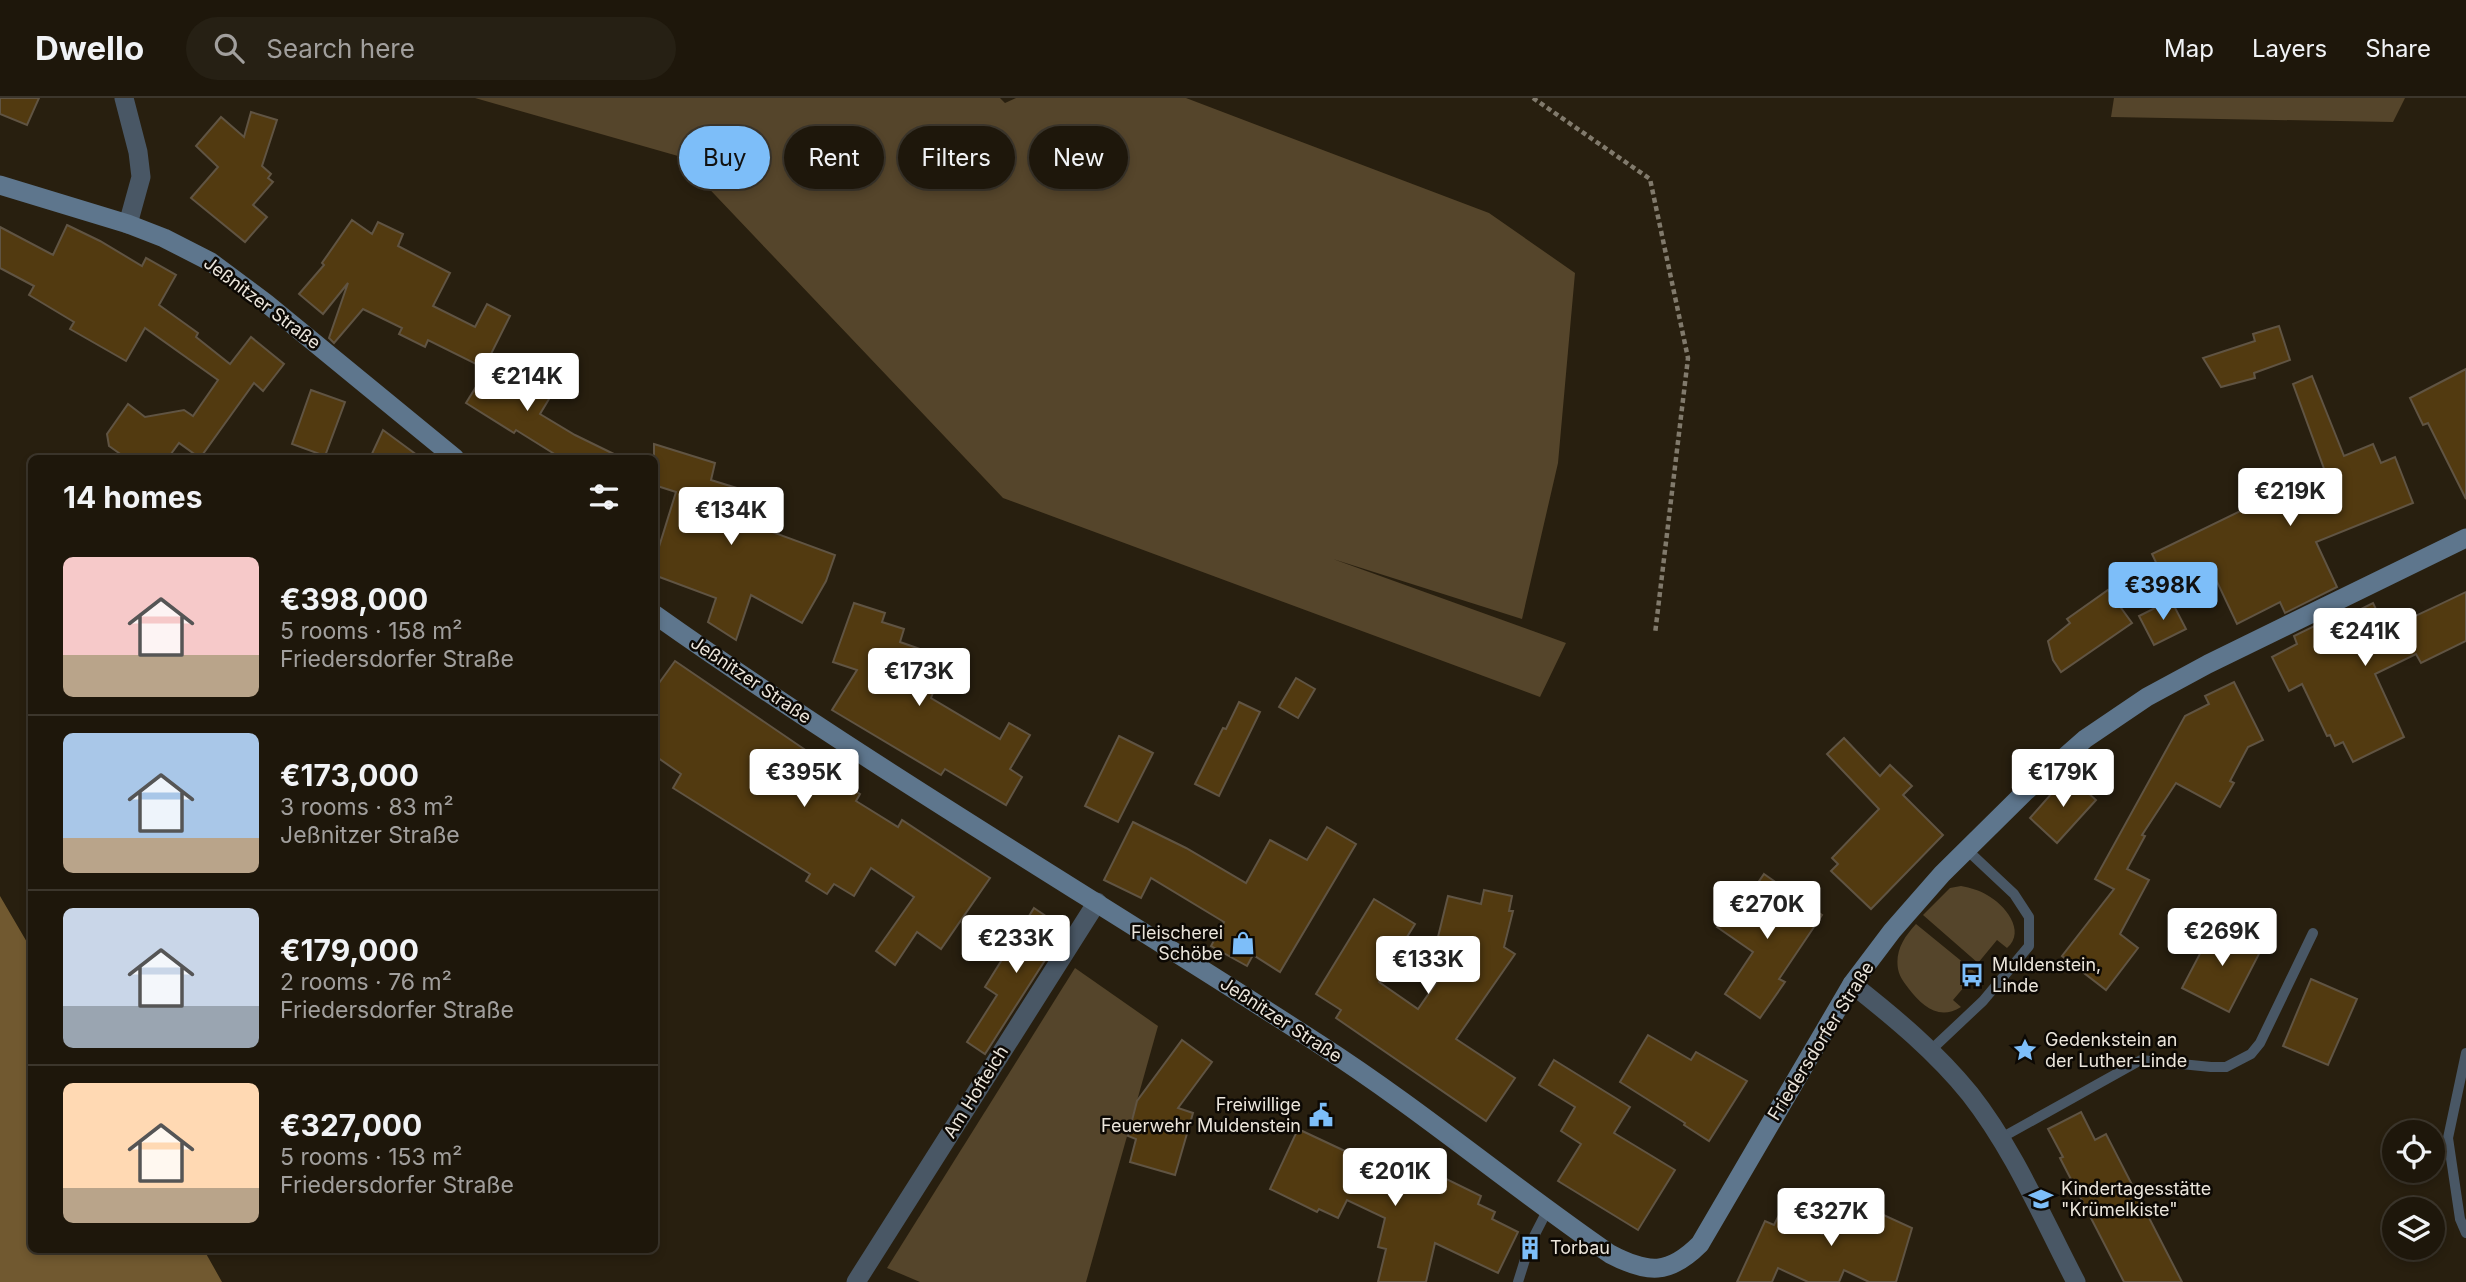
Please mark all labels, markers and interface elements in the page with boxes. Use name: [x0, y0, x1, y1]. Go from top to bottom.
search box: [186, 17, 676, 80]
text: Dwello: [35, 28, 144, 68]
icon: search: [210, 29, 248, 67]
text: Search here: [266, 33, 415, 64]
text: Map: [2164, 34, 2214, 63]
text: Layers: [2252, 34, 2327, 63]
text: Share: [2365, 34, 2431, 63]
chip: Buy: [679, 126, 770, 189]
chip: Rent: [784, 126, 884, 189]
chip: Filters: [898, 126, 1015, 189]
chip: New: [1029, 126, 1128, 189]
street label: Jeßnitzer Straße: [200, 252, 325, 353]
pin: €214K: [478, 354, 576, 413]
text: €214K: [491, 362, 563, 390]
pin: €219K: [2241, 468, 2339, 528]
text: €219K: [2254, 477, 2326, 505]
icon: filters: [585, 478, 623, 516]
text: 14 homes: [63, 479, 202, 515]
pin: €134K: [682, 488, 780, 547]
text: €134K: [695, 496, 767, 524]
pin: €398K: [2114, 562, 2212, 622]
text: €398K: [2124, 571, 2202, 599]
text: €398,000: [280, 581, 428, 617]
icon: home: [119, 585, 203, 669]
pin: €241K: [2316, 608, 2414, 668]
text: 5 rooms · 158 m²: [280, 617, 463, 645]
text: €241K: [2329, 617, 2401, 645]
street label: Jeßnitzer Straße: [687, 632, 815, 728]
text: Friedersdorfer Straße: [280, 645, 514, 673]
pin: €173K: [870, 648, 968, 708]
text: €173K: [884, 657, 954, 685]
pin: €395K: [755, 750, 853, 809]
pin: €179K: [2014, 750, 2112, 809]
text: €173,000: [280, 757, 419, 793]
text: €395K: [766, 758, 842, 786]
text: €179K: [2028, 758, 2098, 786]
icon: home: [119, 761, 203, 845]
text: 3 rooms · 83 m²: [280, 793, 454, 821]
text: Jeßnitzer Straße: [280, 821, 460, 849]
pin: €270K: [1718, 882, 1816, 941]
text: €270K: [1729, 890, 1805, 918]
pin: €269K: [2173, 908, 2271, 968]
pin: €233K: [967, 916, 1065, 975]
text: €269K: [2184, 917, 2260, 945]
place label: Fleischerei Schöbe: [1131, 922, 1223, 964]
text: €233K: [978, 924, 1054, 952]
shop icon: Fleischerei Schöbe: [1229, 929, 1257, 957]
text: €179,000: [280, 932, 419, 968]
icon: home: [119, 936, 203, 1020]
pin: €133K: [1379, 936, 1477, 996]
text: €133K: [1392, 945, 1464, 973]
place label: Muldenstein, Linde: [1992, 954, 2101, 996]
street label: Friedersdorfer Straße: [1763, 958, 1878, 1124]
bus stop icon: Muldenstein, Linde: [1958, 961, 1986, 989]
text: 2 rooms · 76 m²: [280, 968, 452, 996]
street label: Jeßnitzer Straße: [1217, 972, 1346, 1067]
text: Friedersdorfer Straße: [280, 996, 514, 1024]
place label: Gedenkstein an der Luther-Linde: [2045, 1029, 2187, 1071]
place icon: Gedenkstein an der Luther-Linde: [2011, 1036, 2039, 1064]
street label: Am Hofteich: [939, 1042, 1012, 1142]
place label: Freiwillige Feuerwehr Muldenstein: [1101, 1094, 1301, 1136]
public building icon: Freiwillige Feuerwehr Muldenstein: [1307, 1101, 1335, 1129]
text: €327,000: [280, 1107, 422, 1143]
icon: home: [119, 1111, 203, 1195]
map controls: [2382, 1120, 2445, 1260]
button: locate: [2382, 1120, 2445, 1183]
text: 5 rooms · 153 m²: [280, 1143, 462, 1171]
pin: €201K: [1346, 1148, 1444, 1208]
text: €201K: [1359, 1157, 1431, 1185]
text: Friedersdorfer Straße: [280, 1171, 514, 1199]
place label: Kindertagesstätte "Krümelkiste": [2061, 1178, 2211, 1220]
school or university icon: Kindertagesstätte "Krümelkiste": [2027, 1185, 2055, 1213]
pin: €327K: [1782, 1188, 1880, 1248]
text: €327K: [1794, 1197, 1869, 1225]
button: layers: [2382, 1197, 2445, 1260]
building icon: Torbau: [1516, 1234, 1544, 1262]
place label: Torbau: [1550, 1237, 1610, 1258]

